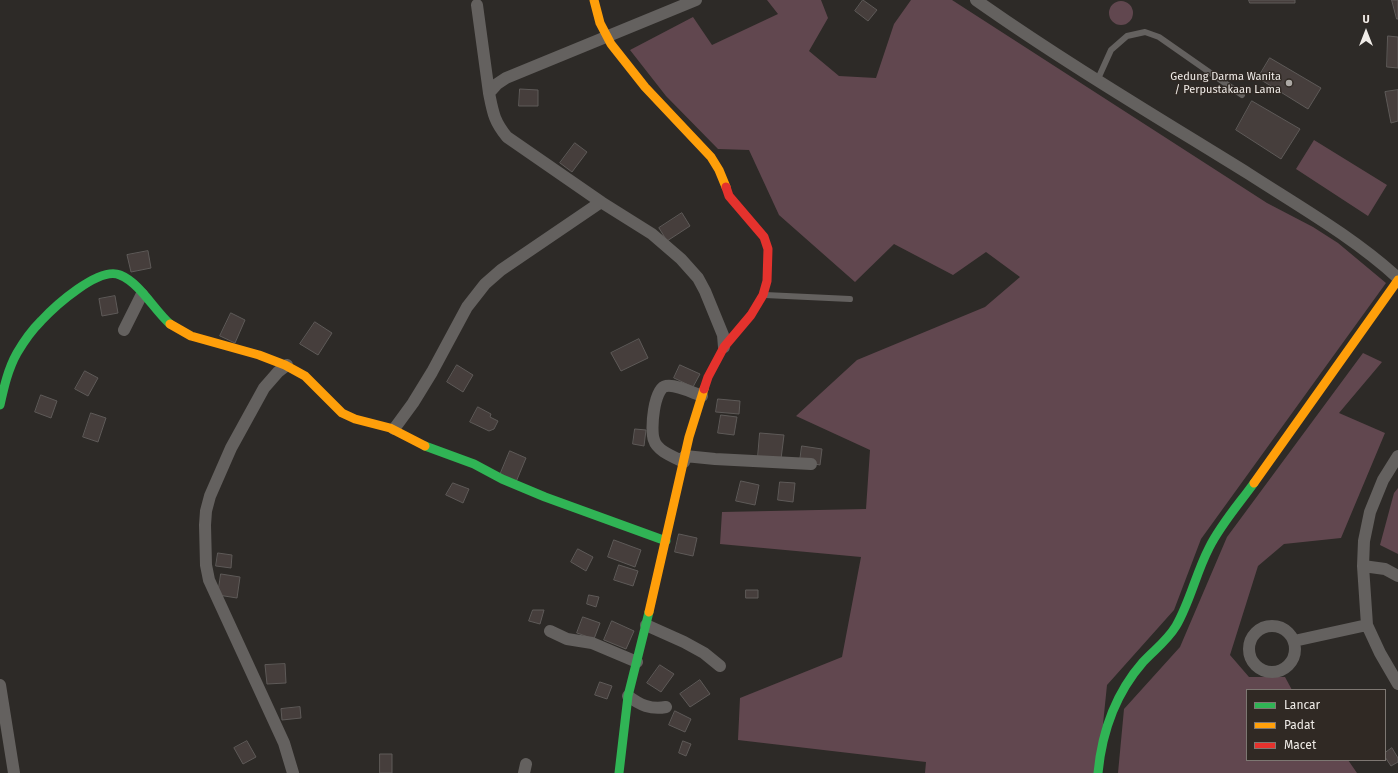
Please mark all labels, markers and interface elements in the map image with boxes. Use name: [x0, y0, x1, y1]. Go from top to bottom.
north arrow: [1346, 12, 1386, 52]
text: U: [1362, 13, 1370, 26]
place label: Gedung Darma Wanita / Perpustakaan Lama: [1170, 70, 1281, 96]
marker: Gedung Darma Wanita / Perpustakaan Lama: [1284, 78, 1294, 88]
legend: [1246, 689, 1386, 761]
text: Lancar: [1284, 698, 1320, 712]
text: Padat: [1284, 718, 1315, 732]
text: Macet: [1284, 738, 1316, 752]

